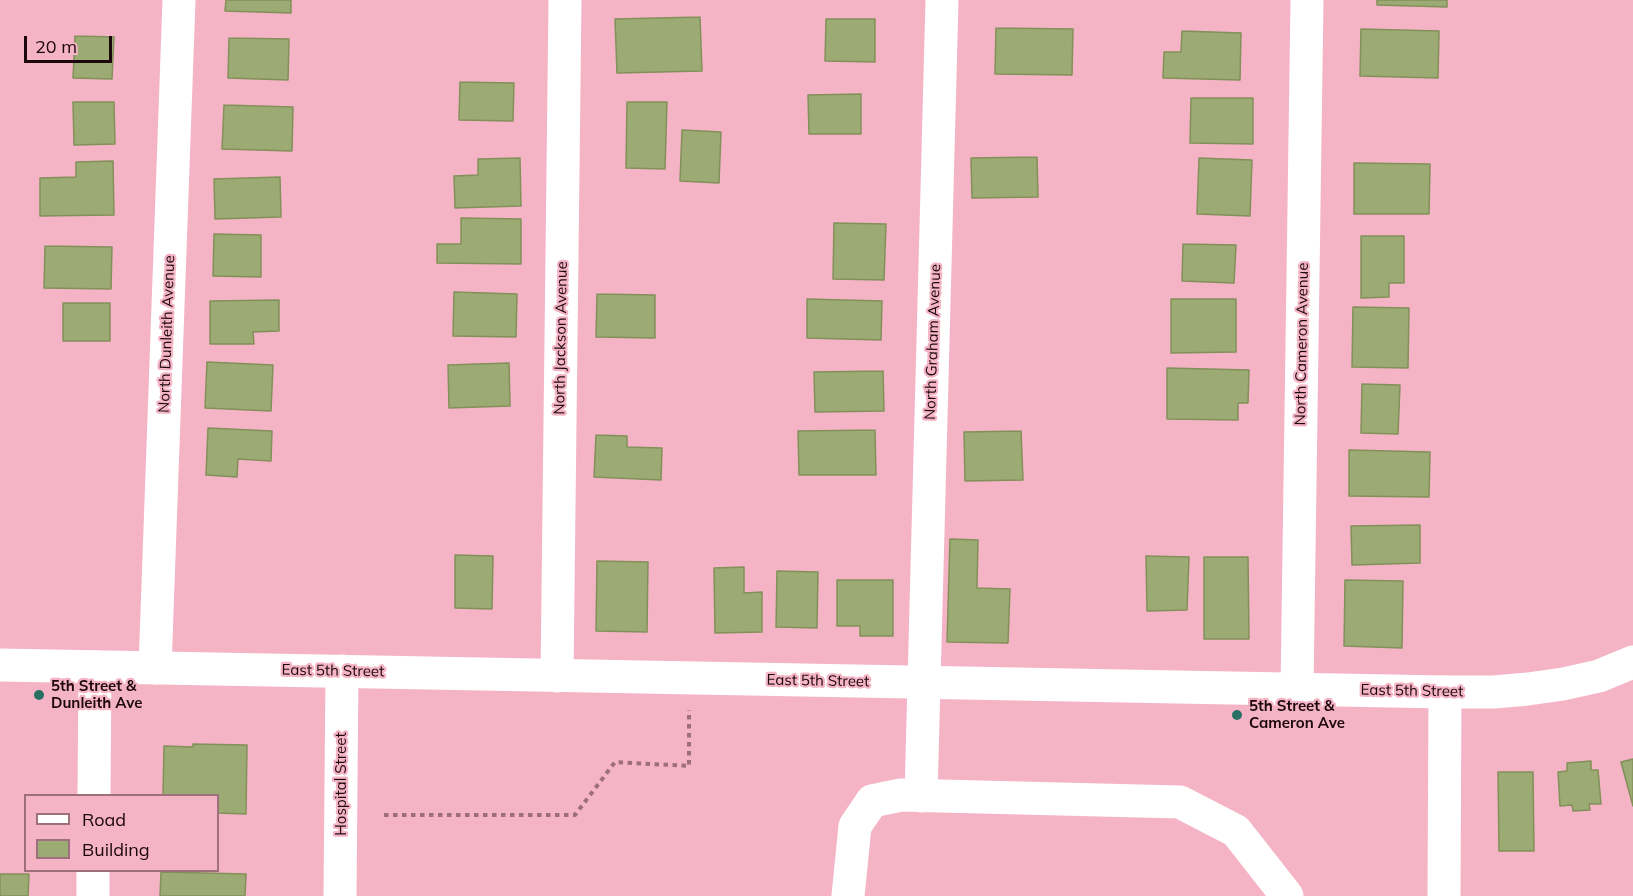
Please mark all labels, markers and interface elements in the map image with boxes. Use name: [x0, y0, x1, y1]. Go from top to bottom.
scale bar: [27, 24, 116, 62]
text: 20 m: [35, 35, 77, 58]
street label: North Dunleith Avenue: [155, 255, 179, 413]
street label: North Jackson Avenue: [551, 261, 571, 415]
street label: North Cameron Avenue: [1292, 262, 1312, 426]
street label: North Graham Avenue: [921, 264, 945, 420]
street label: East 5th Street: [282, 661, 384, 681]
street label: East 5th Street: [767, 671, 869, 691]
place label: 5th Street & Dunleith Ave: [51, 677, 142, 712]
street label: East 5th Street: [1361, 681, 1463, 701]
marker: 5th Street & Dunleith Ave: [32, 688, 46, 702]
place label: 5th Street & Cameron Ave: [1249, 697, 1345, 732]
marker: 5th Street & Cameron Ave: [1230, 708, 1244, 722]
street label: Hospital Street: [332, 732, 350, 836]
legend: [24, 794, 219, 872]
text: Road: [82, 808, 126, 831]
text: Building: [82, 838, 150, 861]

